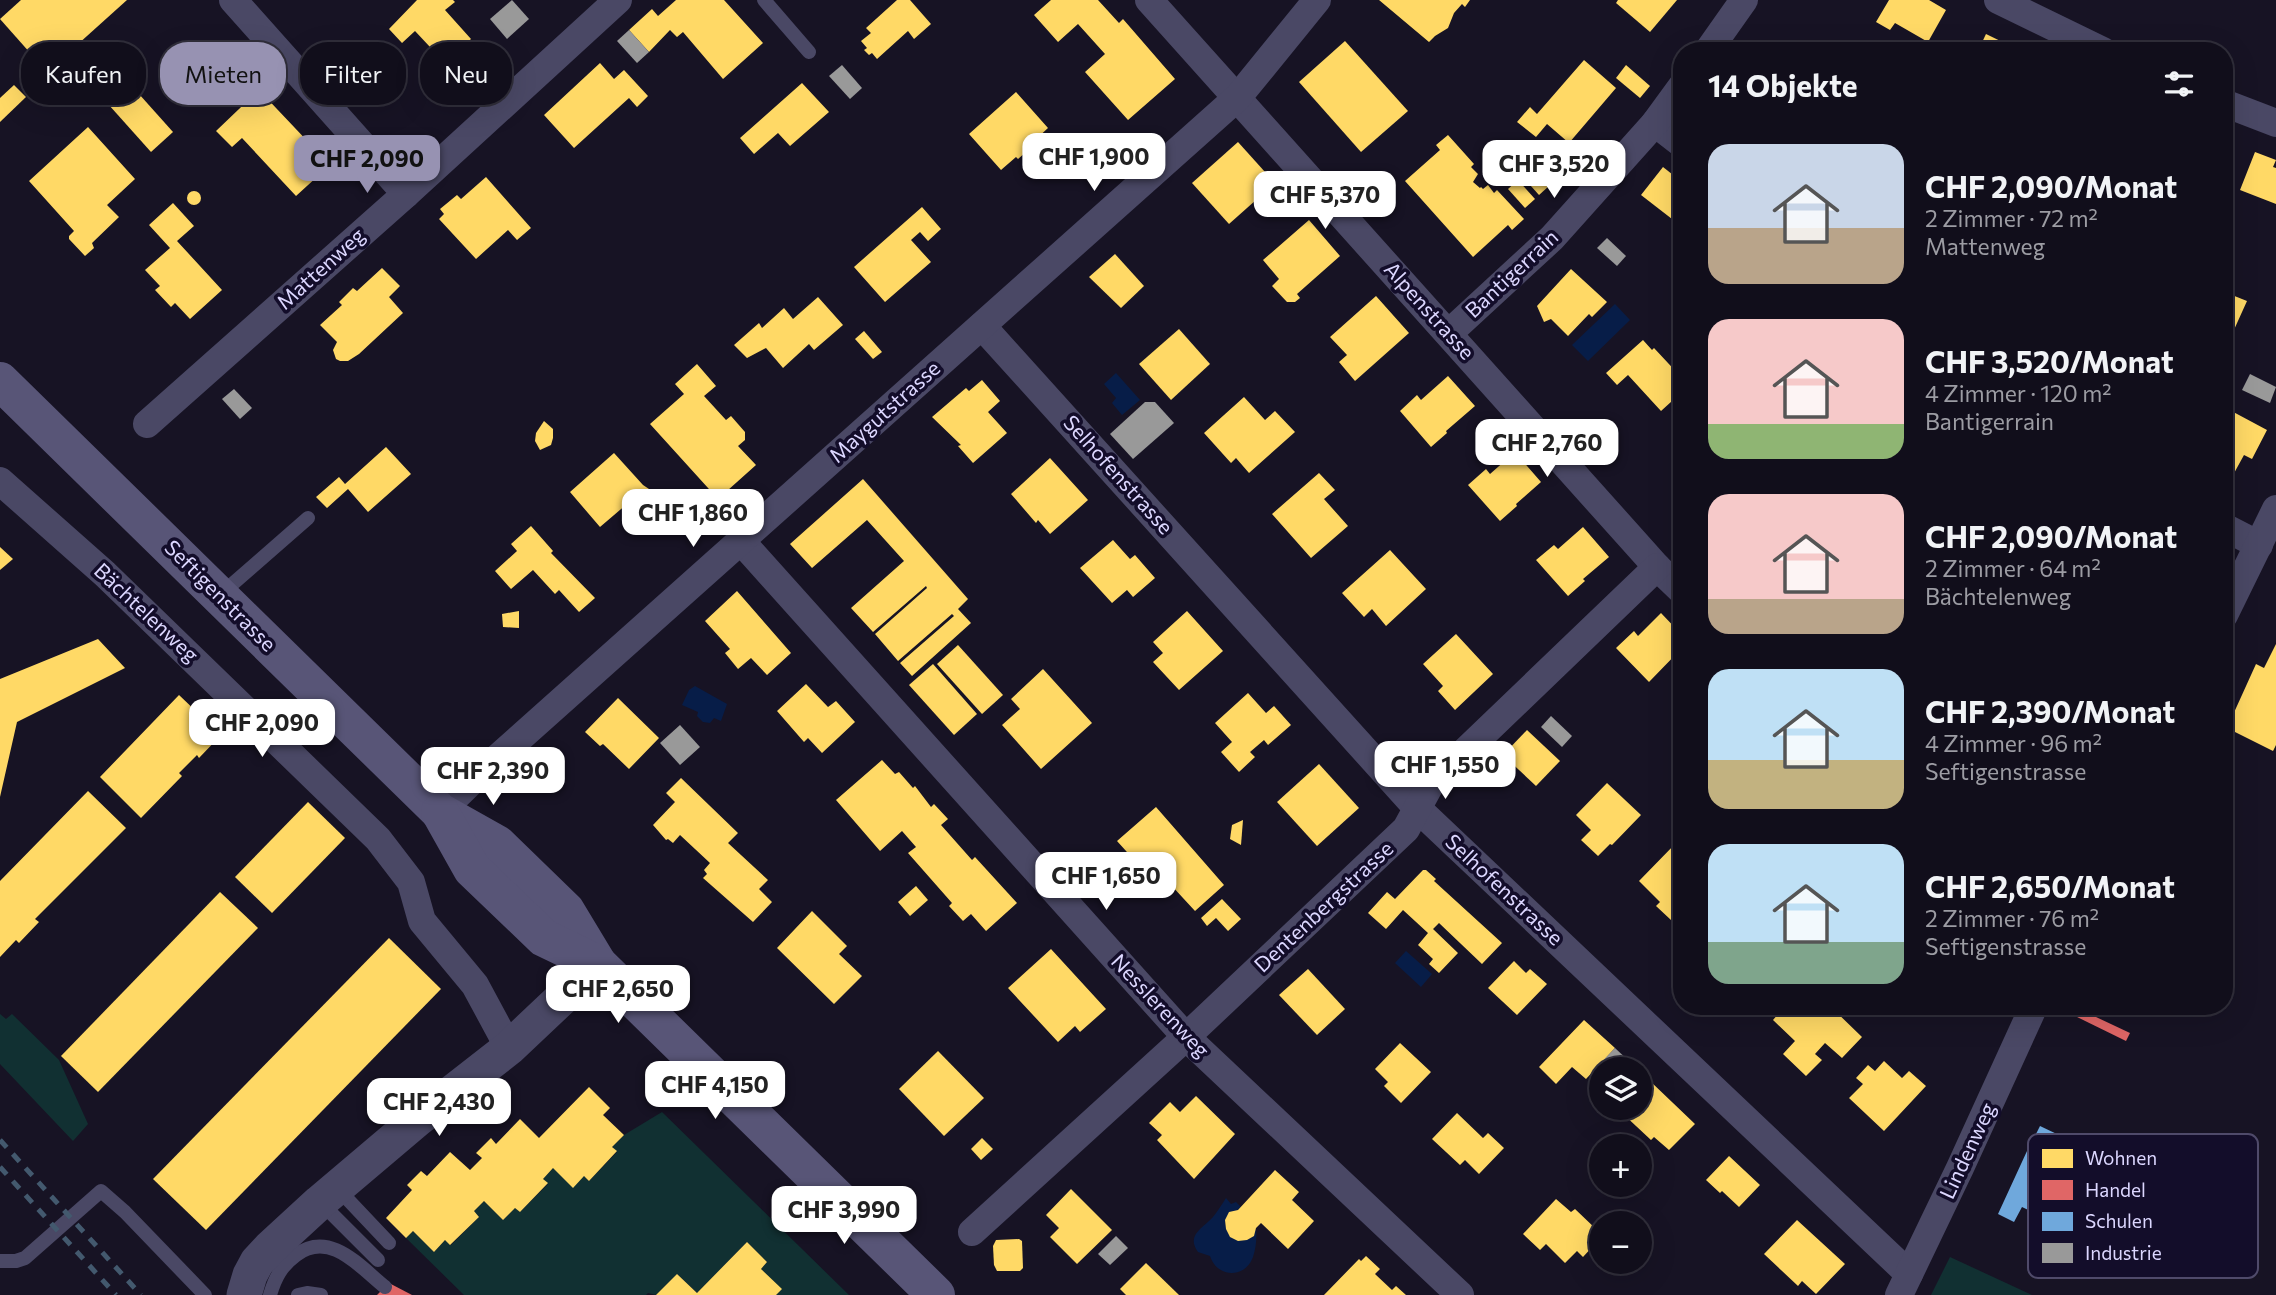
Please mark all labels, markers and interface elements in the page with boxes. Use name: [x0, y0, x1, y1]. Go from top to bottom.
chip: Kaufen: [21, 42, 146, 105]
chip: Mieten: [160, 42, 286, 105]
chip: Filter: [300, 42, 406, 105]
chip: Neu: [420, 42, 512, 105]
icon: filters: [2160, 65, 2198, 103]
text: 14 Objekte: [1708, 66, 1858, 103]
pin: CHF 1,900: [1014, 134, 1174, 193]
pin: CHF 2,090: [287, 136, 447, 195]
pin: CHF 3,520: [1474, 140, 1634, 200]
text: CHF 1,900: [1038, 142, 1150, 170]
text: CHF 2,090: [310, 144, 424, 172]
text: CHF 3,520: [1498, 149, 1610, 177]
text: CHF 2,090/Monat: [1925, 167, 2177, 204]
pin: CHF 5,370: [1245, 172, 1405, 231]
icon: home: [1764, 172, 1848, 256]
text: CHF 5,370: [1270, 180, 1380, 208]
text: 2 Zimmer · 72 m²: [1925, 204, 2098, 232]
street label: Mattenweg: [271, 222, 369, 314]
street label: Bantigerrain: [1459, 224, 1563, 322]
text: Mattenweg: [1925, 232, 2045, 260]
street label: Alpenstrasse: [1380, 256, 1480, 364]
text: CHF 3,520/Monat: [1925, 342, 2174, 379]
icon: home: [1764, 347, 1848, 431]
street label: Maygutstrasse: [823, 355, 945, 467]
text: 4 Zimmer · 120 m²: [1925, 379, 2112, 407]
text: Bantigerrain: [1925, 407, 2054, 435]
street label: Selhofenstrasse: [1059, 409, 1179, 539]
pin: CHF 2,760: [1467, 420, 1627, 479]
text: CHF 2,760: [1491, 428, 1603, 456]
pin: CHF 1,860: [613, 490, 773, 549]
text: CHF 1,860: [638, 498, 748, 526]
text: CHF 2,090/Monat: [1925, 517, 2177, 554]
icon: home: [1764, 522, 1848, 606]
street label: Seftigenstrasse: [160, 534, 282, 656]
text: 2 Zimmer · 64 m²: [1925, 554, 2101, 582]
street label: Bächtelenweg: [90, 557, 204, 667]
text: Bächtelenweg: [1925, 582, 2071, 610]
text: CHF 2,390/Monat: [1925, 692, 2175, 729]
icon: home: [1764, 697, 1848, 781]
pin: CHF 2,090: [182, 700, 342, 759]
text: CHF 2,090: [205, 708, 319, 736]
text: 4 Zimmer · 96 m²: [1925, 729, 2102, 757]
pin: CHF 1,550: [1365, 742, 1525, 801]
pin: CHF 2,390: [413, 748, 573, 807]
text: CHF 1,550: [1391, 750, 1499, 778]
text: CHF 2,390: [437, 756, 549, 784]
text: Seftigenstrasse: [1925, 757, 2086, 785]
street label: Selhofenstrasse: [1441, 828, 1569, 950]
street label: Dentenbergstrasse: [1248, 835, 1398, 977]
pin: CHF 1,650: [1026, 852, 1186, 912]
text: CHF 1,650: [1051, 861, 1161, 889]
text: CHF 2,650/Monat: [1925, 867, 2175, 904]
icon: home: [1764, 872, 1848, 956]
text: 2 Zimmer · 76 m²: [1925, 904, 2099, 932]
text: Seftigenstrasse: [1925, 932, 2086, 960]
street label: Nesslerenweg: [1107, 948, 1215, 1062]
pin: CHF 2,650: [538, 965, 698, 1025]
text: CHF 2,650: [562, 974, 674, 1002]
map controls: [1589, 1057, 1652, 1274]
button: layers: [1589, 1057, 1652, 1120]
pin: CHF 4,150: [635, 1062, 795, 1121]
text: CHF 4,150: [661, 1070, 769, 1098]
pin: CHF 2,430: [359, 1078, 519, 1138]
text: CHF 2,430: [383, 1087, 495, 1115]
street label: Lindenweg: [1933, 1098, 2000, 1202]
button: +: [1589, 1134, 1652, 1197]
legend: [2028, 1134, 2258, 1278]
text: Wohnen: [2085, 1146, 2157, 1169]
text: Handel: [2085, 1178, 2146, 1201]
pin: CHF 3,990: [764, 1186, 924, 1246]
text: CHF 3,990: [788, 1195, 900, 1223]
text: Schulen: [2085, 1209, 2153, 1232]
button: −: [1589, 1211, 1652, 1274]
text: Industrie: [2085, 1241, 2162, 1264]

